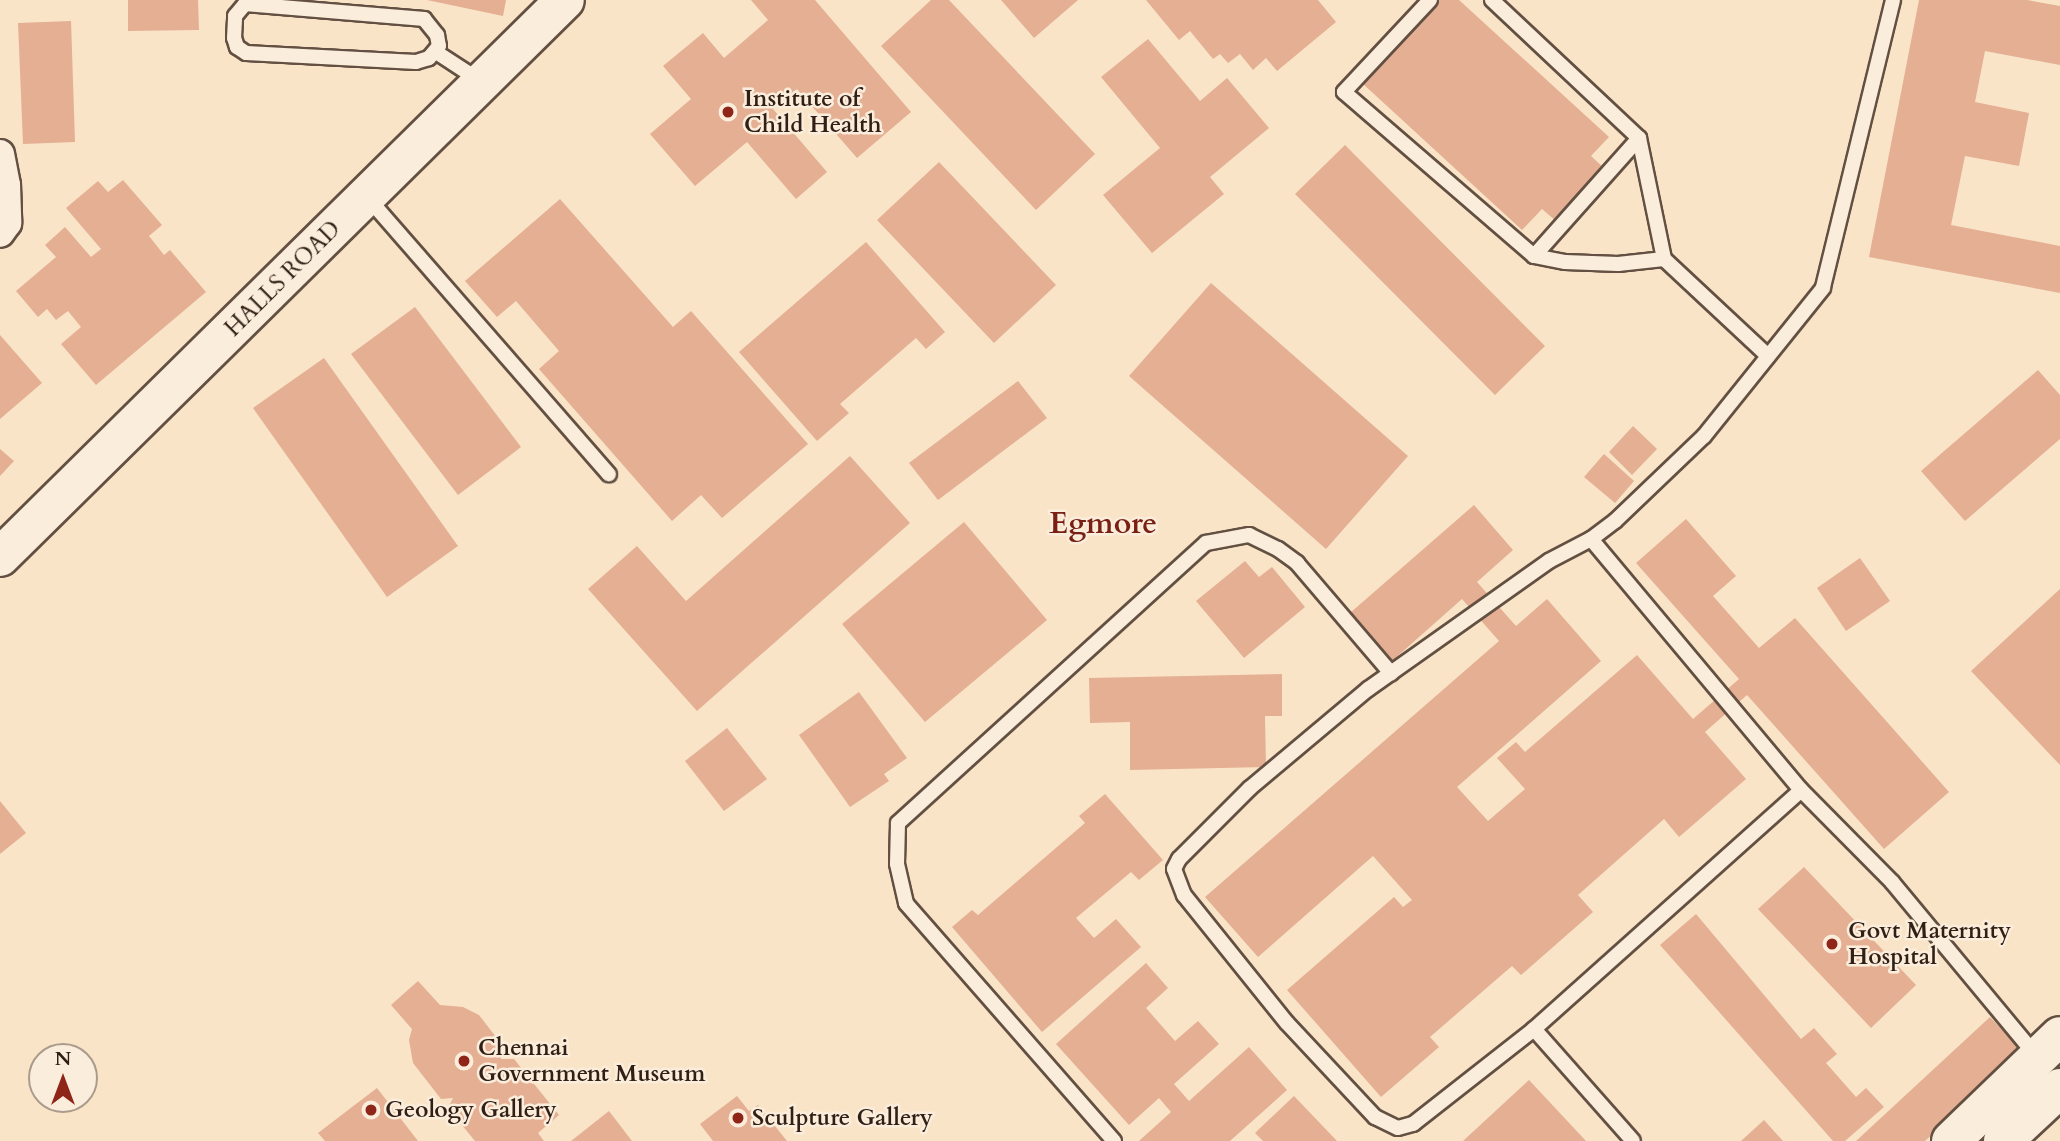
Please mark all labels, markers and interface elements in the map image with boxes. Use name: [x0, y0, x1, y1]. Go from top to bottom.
place label: Institute of Child Health: [744, 85, 882, 139]
marker: Institute of Child Health: [718, 102, 738, 122]
street label: HALLS ROAD: [220, 216, 346, 342]
district label: Egmore: [1049, 506, 1157, 542]
place label: Govt Maternity Hospital: [1848, 917, 2011, 971]
marker: Govt Maternity Hospital: [1822, 934, 1842, 954]
place label: Chennai Government Museum: [478, 1034, 705, 1088]
north arrow: [28, 1043, 98, 1113]
text: N: [55, 1046, 71, 1072]
marker: Chennai Government Museum: [456, 1053, 472, 1069]
place label: Geology Gallery: [385, 1096, 557, 1124]
marker: Geology Gallery: [363, 1102, 379, 1118]
place label: Sculpture Gallery: [752, 1104, 933, 1132]
marker: Sculpture Gallery: [730, 1110, 746, 1126]

